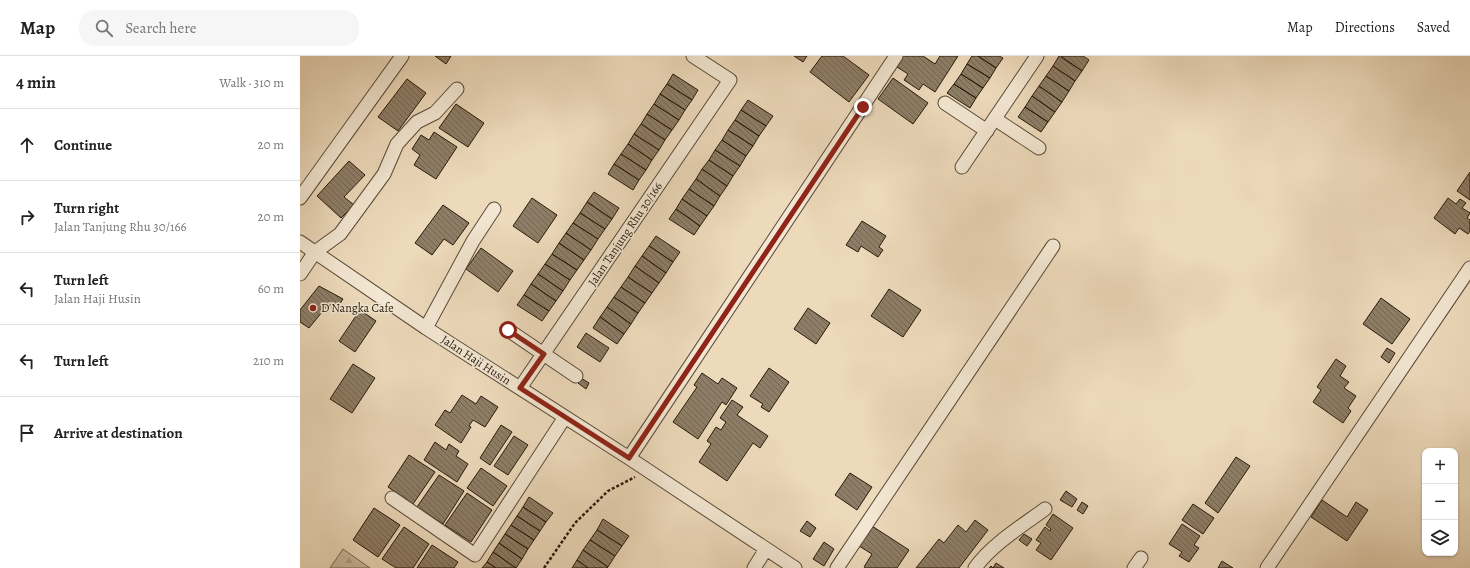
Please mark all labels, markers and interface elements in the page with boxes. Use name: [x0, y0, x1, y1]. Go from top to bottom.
search box: [79, 10, 359, 46]
text: Map: [20, 15, 55, 41]
icon: search: [93, 17, 115, 39]
text: Search here: [125, 18, 197, 38]
text: Map: [1287, 18, 1313, 37]
text: Directions: [1335, 18, 1395, 37]
text: Saved: [1417, 18, 1450, 37]
text: 4 min: [16, 71, 56, 94]
text: Walk · 310 m: [219, 74, 284, 91]
route end: [854, 98, 872, 116]
icon: ahead: [16, 134, 38, 156]
text: Continue: [54, 135, 112, 155]
text: 20 m: [258, 136, 284, 153]
street label: Jalan Tanjung Rhu 30/166: [584, 178, 666, 289]
text: Turn right: [54, 198, 119, 218]
icon: right: [16, 206, 38, 228]
text: 20 m: [258, 208, 284, 225]
text: Jalan Tanjung Rhu 30/166: [54, 218, 186, 235]
text: Turn left: [54, 270, 109, 290]
icon: left: [16, 278, 38, 300]
text: 60 m: [258, 280, 284, 297]
text: Jalan Haji Husin: [54, 290, 141, 307]
place label: D'Nangka Cafe: [321, 300, 394, 316]
marker: D'Nangka Cafe: [308, 303, 318, 313]
route start: [499, 321, 517, 339]
street label: Jalan Haji Husin: [438, 331, 514, 389]
icon: left: [16, 350, 38, 372]
text: Turn left: [54, 351, 109, 371]
text: 210 m: [253, 352, 284, 369]
icon: arrive: [16, 422, 38, 444]
text: Arrive at destination: [54, 423, 183, 443]
map controls: [1422, 448, 1458, 556]
button: +: [1422, 448, 1458, 484]
button: −: [1422, 484, 1458, 520]
button: layers: [1422, 520, 1458, 556]

